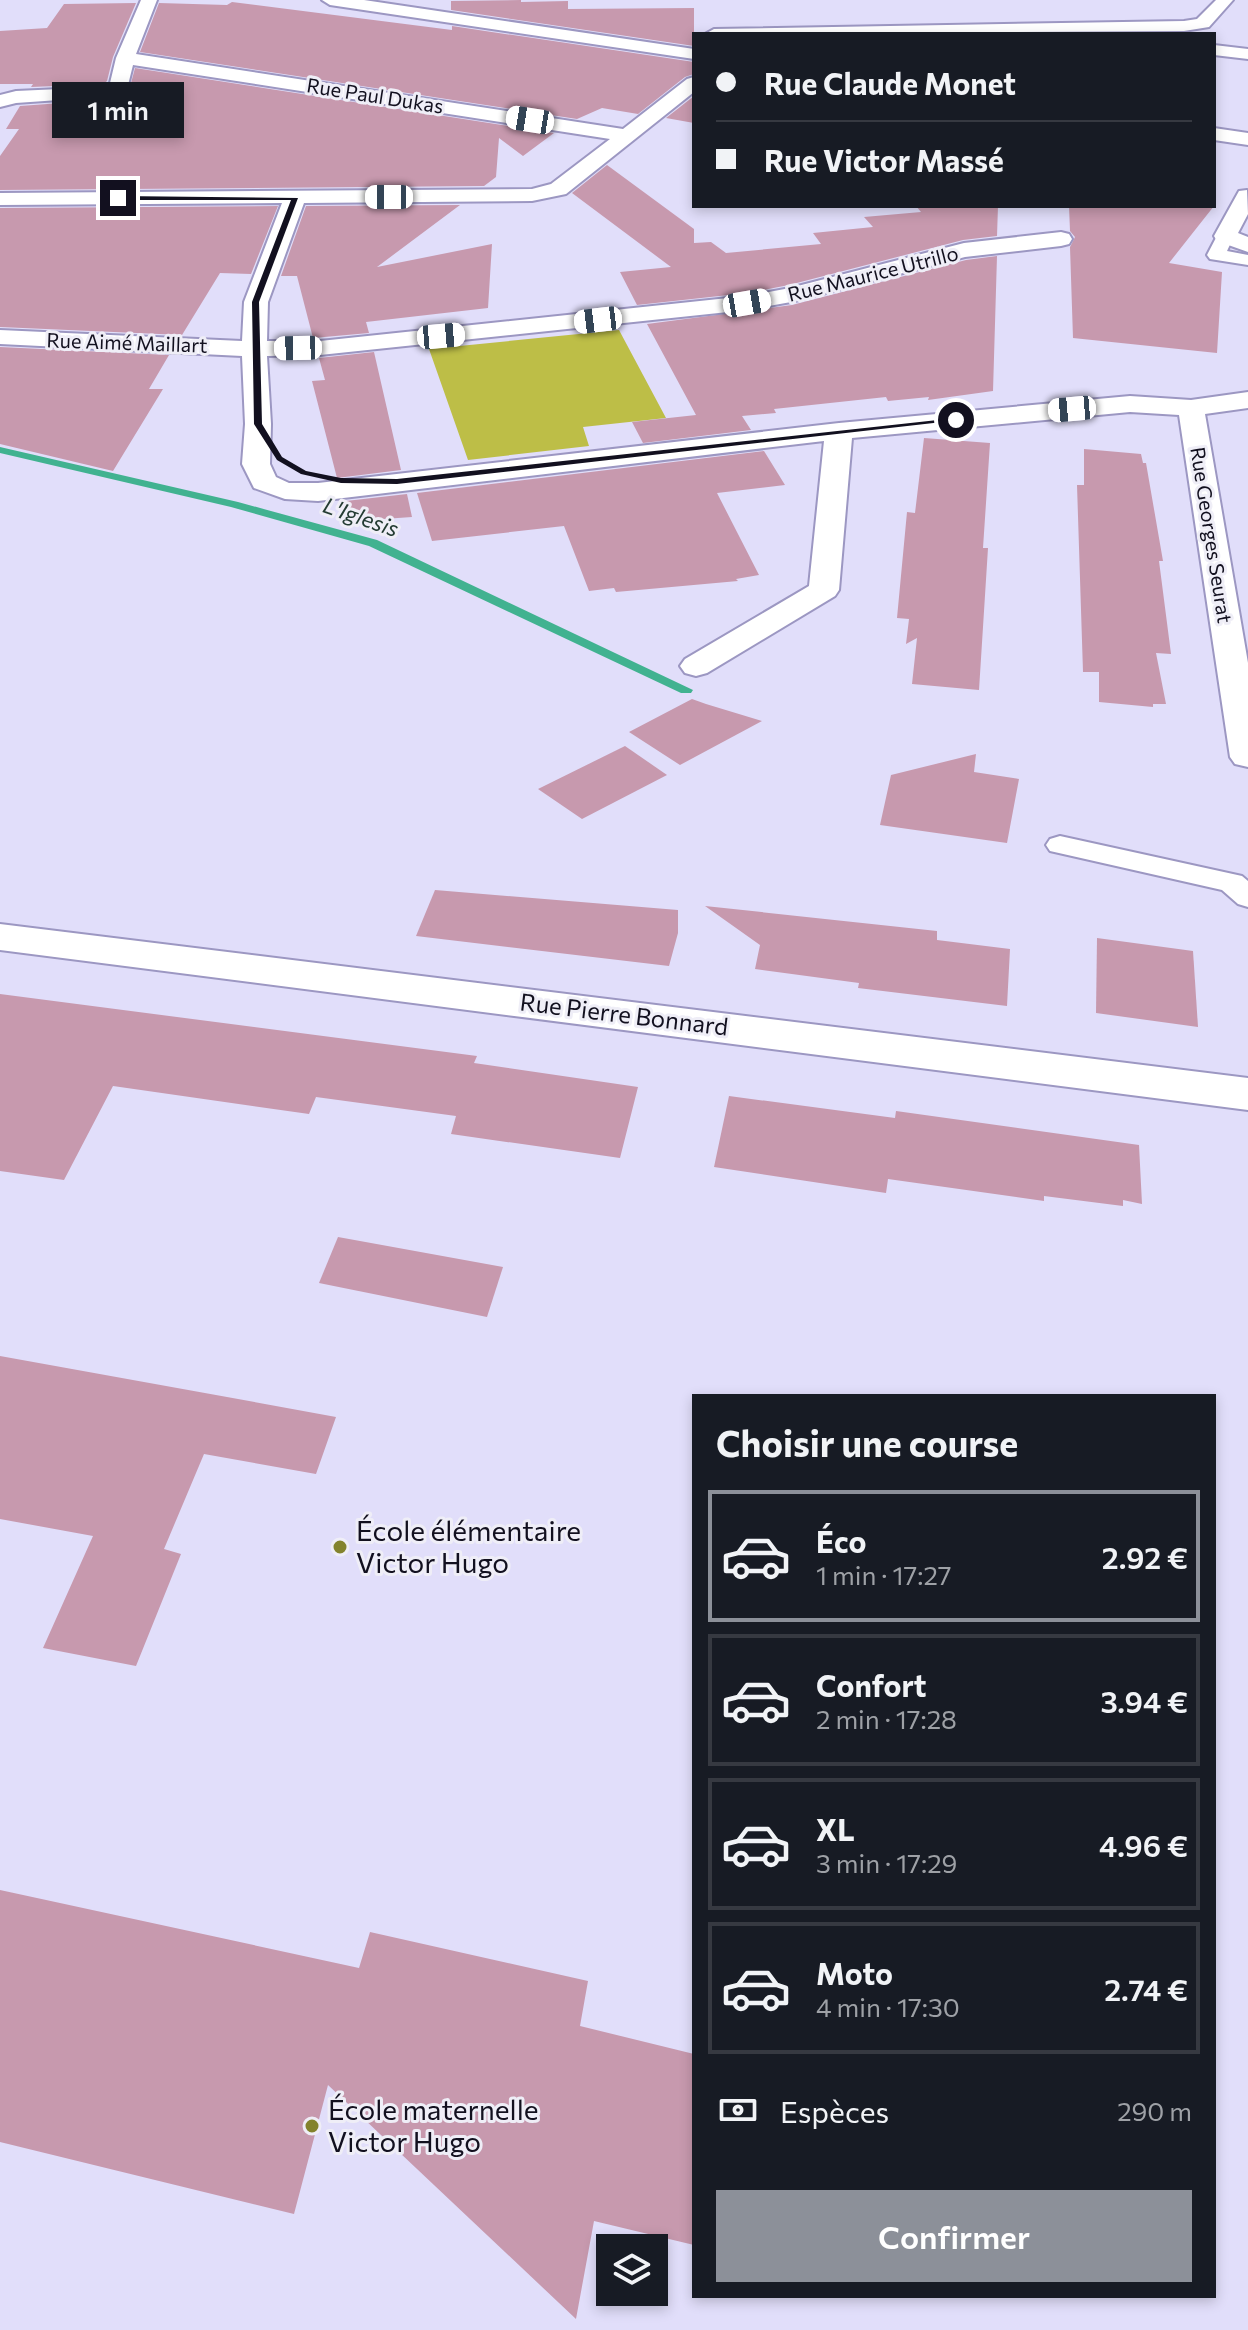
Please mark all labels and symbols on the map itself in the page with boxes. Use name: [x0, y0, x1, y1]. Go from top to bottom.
street label: Rue Paul Dukas: [305, 72, 445, 118]
callout: 1 min: [52, 82, 184, 138]
car: [504, 104, 556, 136]
route end: [100, 180, 136, 216]
car: [365, 185, 413, 209]
street label: Rue Maurice Utrillo: [785, 240, 961, 306]
car: [721, 287, 773, 319]
car: [573, 305, 623, 335]
car: [416, 322, 466, 350]
street label: Rue Aimé Maillart: [46, 327, 208, 357]
car: [274, 336, 322, 360]
car: [1047, 395, 1097, 423]
route start: [938, 402, 974, 438]
street label: Rue Georges Seurat: [1186, 445, 1238, 625]
water label: L'Iglesis: [320, 491, 402, 542]
street label: Rue Pierre Bonnard: [518, 986, 730, 1041]
place label: École élémentaire Victor Hugo: [356, 1513, 581, 1579]
marker: École élémentaire Victor Hugo: [331, 1538, 349, 1556]
place label: École maternelle Victor Hugo: [328, 2092, 539, 2158]
marker: École maternelle Victor Hugo: [303, 2117, 321, 2135]

